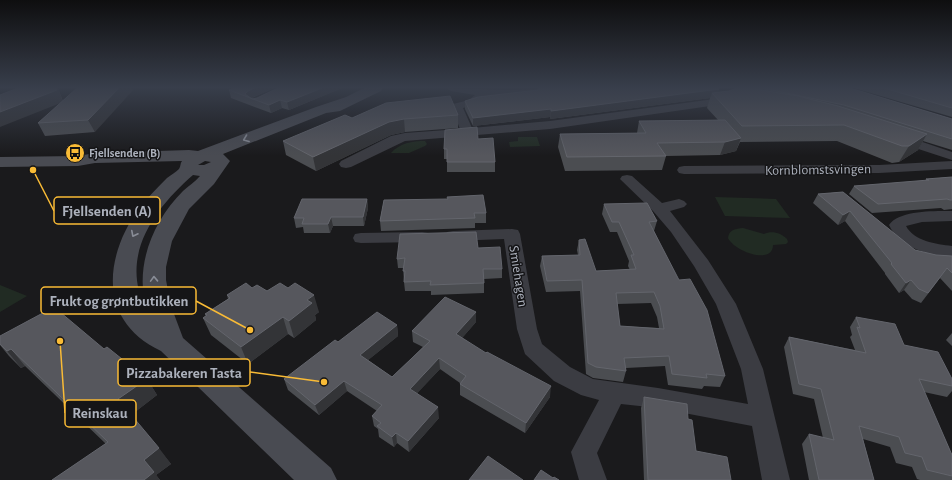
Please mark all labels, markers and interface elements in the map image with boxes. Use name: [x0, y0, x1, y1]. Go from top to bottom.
one-way arrow: [242, 134, 249, 142]
bus stop icon: Fjellsenden (B): [64, 142, 86, 164]
place label: Fjellsenden (B): [89, 147, 161, 160]
street label: Kornblomstsvingen: [765, 162, 871, 178]
callout: Fjellsenden (A): [54, 197, 160, 224]
text: Fjellsenden (A): [62, 204, 152, 219]
one-way arrow: [131, 230, 139, 237]
street label: Smiehagen: [506, 245, 530, 308]
one-way arrow: [150, 276, 158, 282]
callout: Frukt og grøntbutikken: [41, 287, 196, 314]
text: Frukt og grøntbutikken: [50, 294, 188, 309]
callout: Pizzabakeren Tasta: [118, 359, 250, 386]
text: Pizzabakeren Tasta: [126, 366, 242, 381]
callout: Reinskau: [65, 400, 136, 427]
text: Reinskau: [72, 406, 128, 421]

